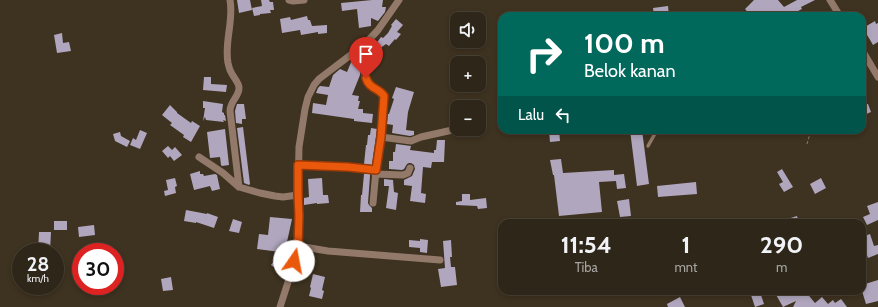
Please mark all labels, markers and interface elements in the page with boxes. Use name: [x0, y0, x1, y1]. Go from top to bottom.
map controls: [450, 12, 486, 136]
button: sound: [450, 12, 486, 48]
text: 100 m: [584, 26, 665, 60]
icon: right: [518, 28, 570, 80]
pin: [349, 37, 383, 78]
icon: arrive: [355, 43, 377, 65]
button: +: [450, 56, 486, 92]
text: Belok kanan: [584, 60, 676, 82]
button: −: [450, 100, 486, 136]
icon: left: [552, 104, 574, 126]
text: Lalu: [518, 106, 544, 124]
text: 11:54: [561, 230, 612, 259]
text: 1: [681, 230, 690, 259]
text: 290: [760, 230, 803, 259]
position arrow: [273, 240, 315, 282]
speed limit sign: 30: [72, 243, 124, 295]
text: 28: [27, 252, 49, 276]
text: Tiba: [575, 259, 598, 275]
text: mnt: [674, 259, 697, 275]
text: m: [776, 259, 787, 275]
text: km/h: [27, 272, 49, 285]

